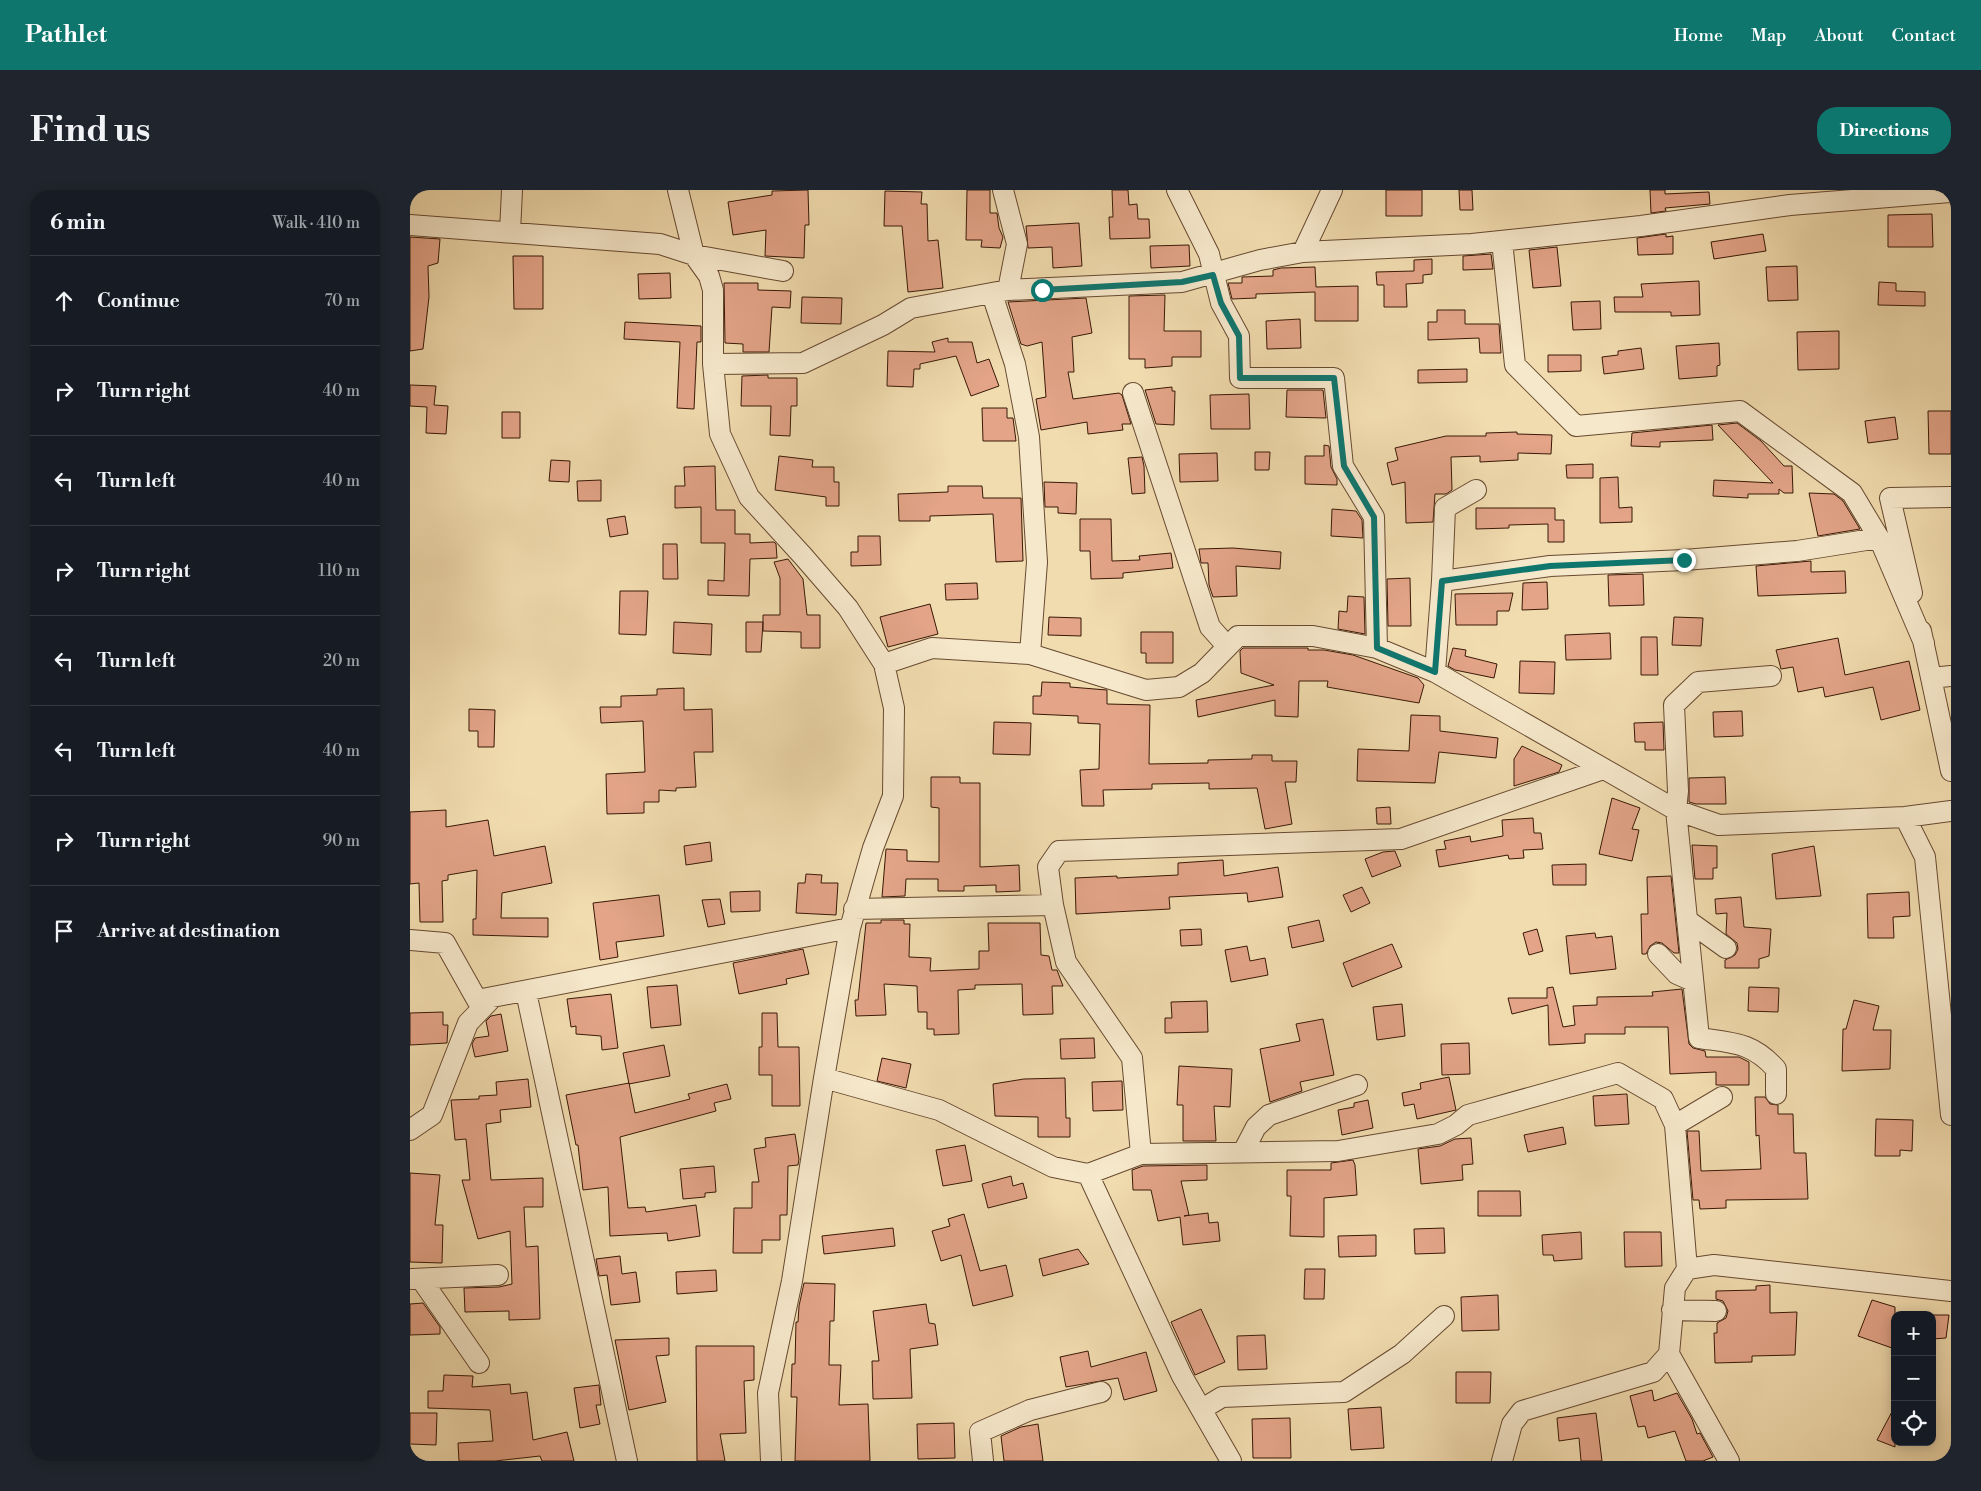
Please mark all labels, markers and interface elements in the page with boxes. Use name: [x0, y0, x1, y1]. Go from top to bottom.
text: Pathlet: [25, 20, 107, 50]
text: Home: [1674, 24, 1723, 47]
text: Map: [1751, 24, 1787, 47]
text: About: [1815, 24, 1864, 47]
text: Contact: [1892, 24, 1956, 47]
button: Directions: [1817, 107, 1951, 154]
text: Find us: [30, 109, 150, 152]
text: 6 min: [50, 210, 105, 236]
text: Walk · 410 m: [272, 213, 360, 233]
route start: [1031, 279, 1054, 302]
icon: ahead: [50, 287, 78, 315]
text: Continue: [97, 289, 180, 313]
text: 70 m: [324, 291, 360, 311]
icon: right: [50, 377, 78, 405]
text: Turn right: [97, 379, 190, 403]
text: 40 m: [323, 381, 360, 401]
icon: left: [50, 467, 78, 495]
text: Turn left: [97, 469, 176, 493]
text: 40 m: [323, 471, 360, 491]
route end: [1673, 549, 1696, 572]
icon: right: [50, 557, 78, 585]
text: Turn right: [97, 559, 190, 583]
text: 110 m: [318, 561, 360, 581]
icon: left: [50, 647, 78, 675]
text: Turn left: [97, 649, 176, 673]
text: 20 m: [323, 651, 360, 671]
icon: left: [50, 737, 78, 765]
text: Turn left: [97, 739, 176, 763]
text: 40 m: [323, 741, 360, 761]
icon: right: [50, 827, 78, 855]
text: Turn right: [97, 829, 190, 853]
text: 90 m: [322, 831, 360, 851]
icon: arrive: [50, 917, 78, 945]
text: Arrive at destination: [97, 919, 280, 943]
map controls: [1891, 1311, 1936, 1446]
button: +: [1891, 1311, 1936, 1356]
button: −: [1891, 1356, 1936, 1401]
button: locate: [1891, 1401, 1936, 1446]

